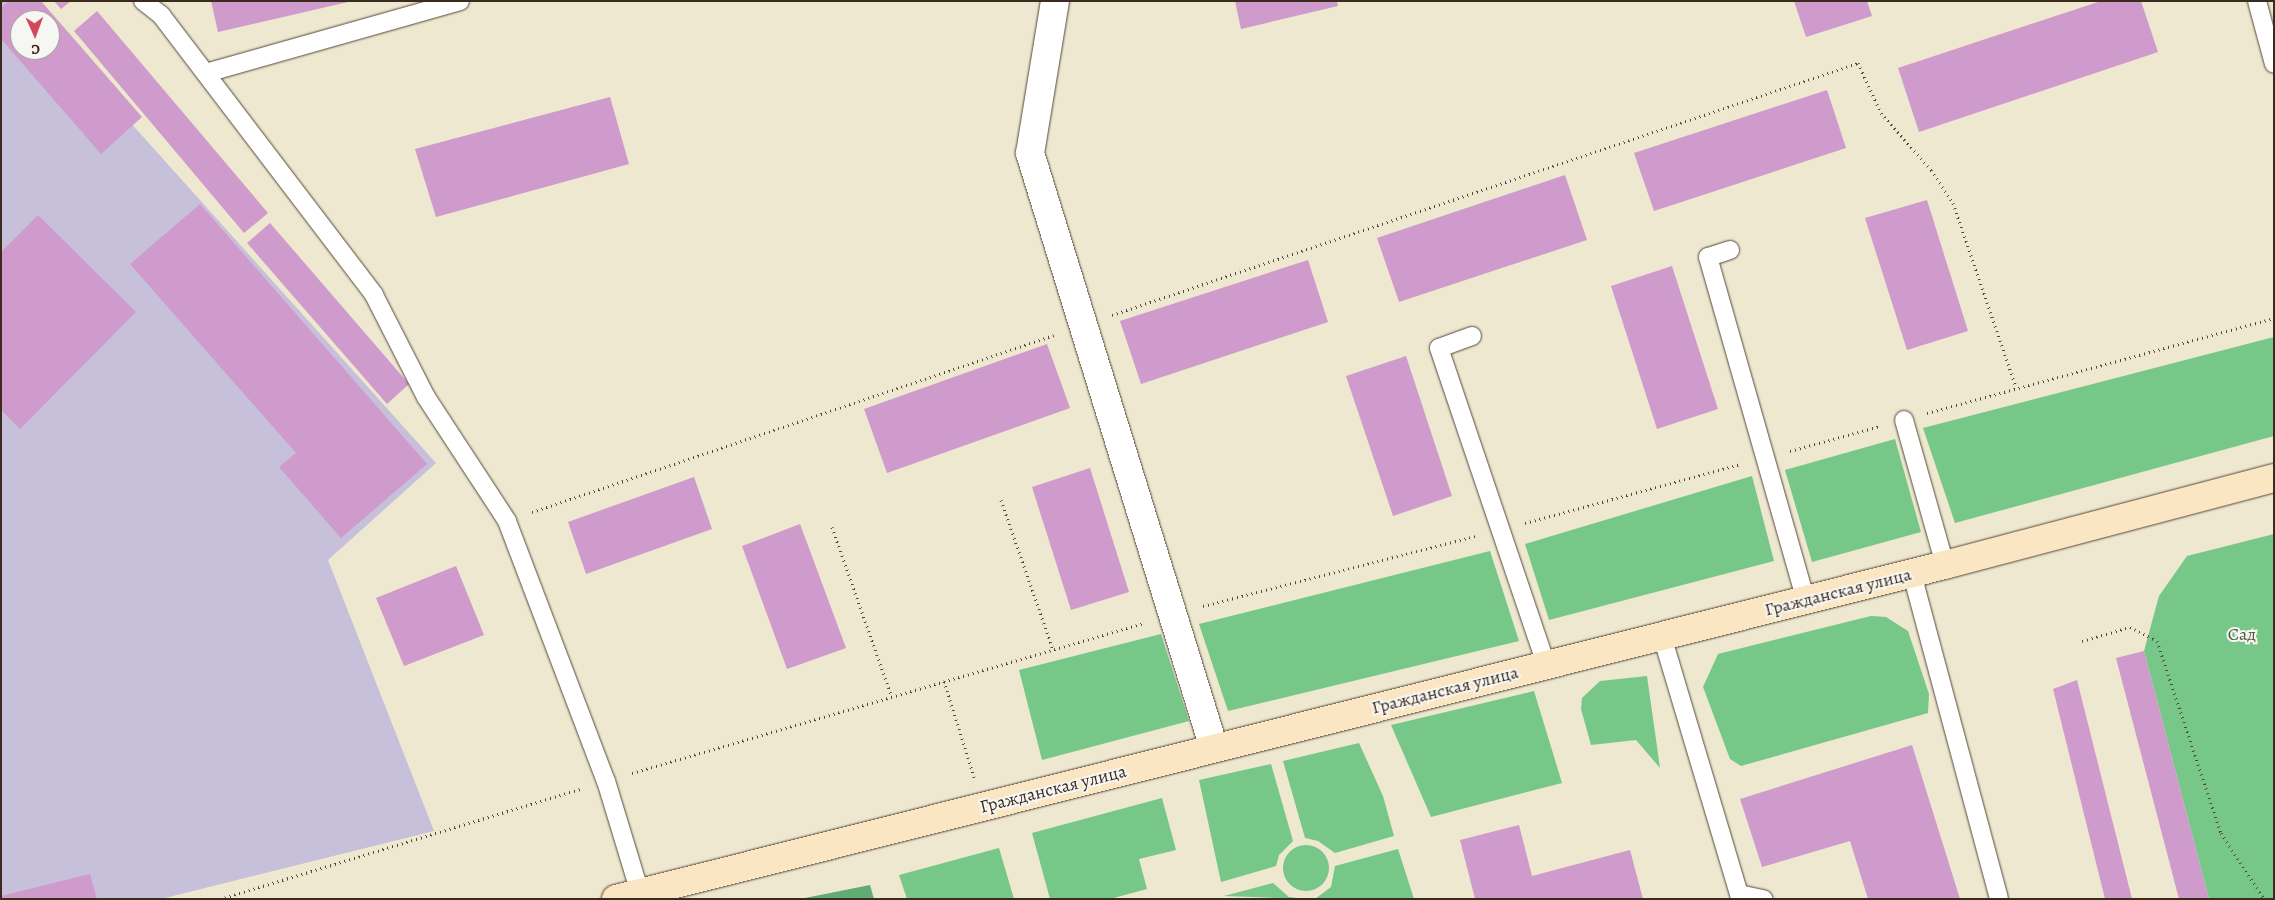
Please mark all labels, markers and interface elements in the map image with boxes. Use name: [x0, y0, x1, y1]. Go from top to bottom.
north arrow: [10, 10, 60, 60]
text: С: [31, 40, 40, 59]
street label: Гражданская улица: [1762, 563, 1914, 621]
park label: Сад: [2228, 623, 2256, 645]
street label: Гражданская улица: [1369, 661, 1521, 719]
street label: Гражданская улица: [977, 760, 1129, 818]

